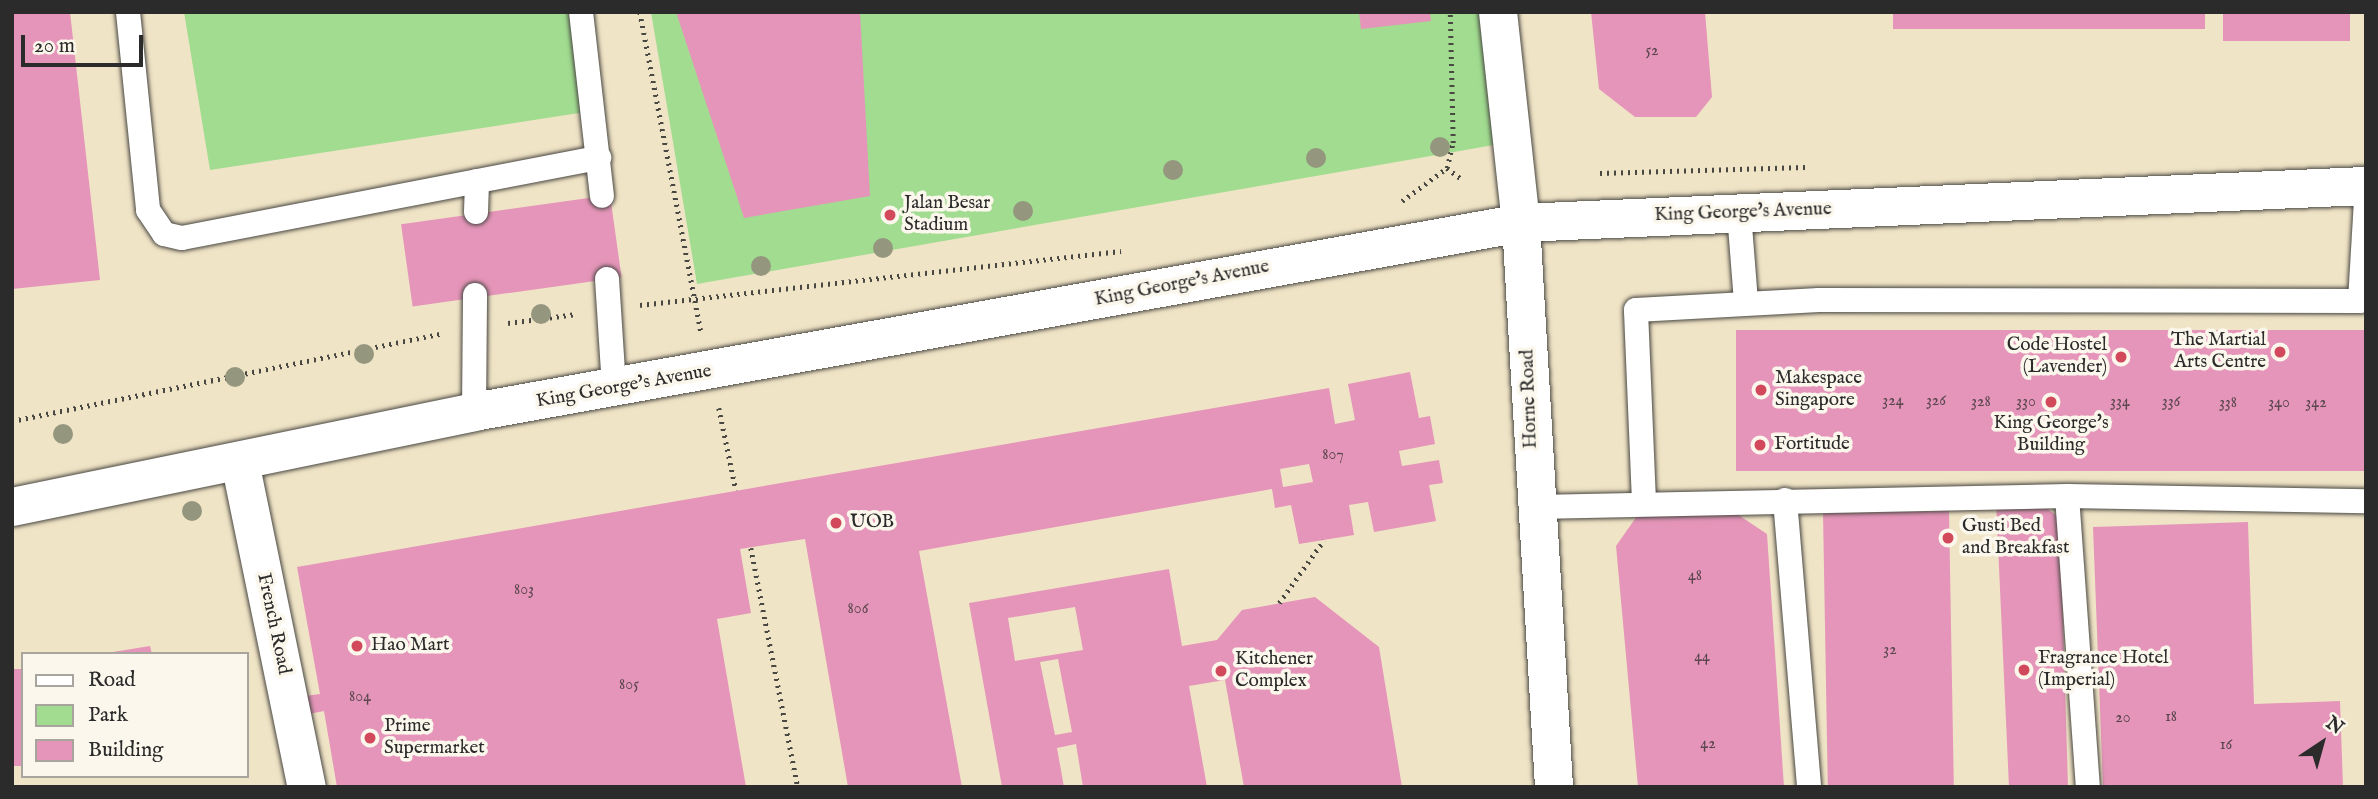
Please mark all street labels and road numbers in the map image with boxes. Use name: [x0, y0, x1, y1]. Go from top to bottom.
street label: King George's Avenue: [1654, 199, 1832, 227]
street label: King George's Avenue: [1093, 256, 1271, 312]
street label: Horne Road: [1517, 349, 1543, 449]
street label: King George's Avenue: [535, 360, 713, 414]
street label: French Road: [251, 571, 295, 677]

